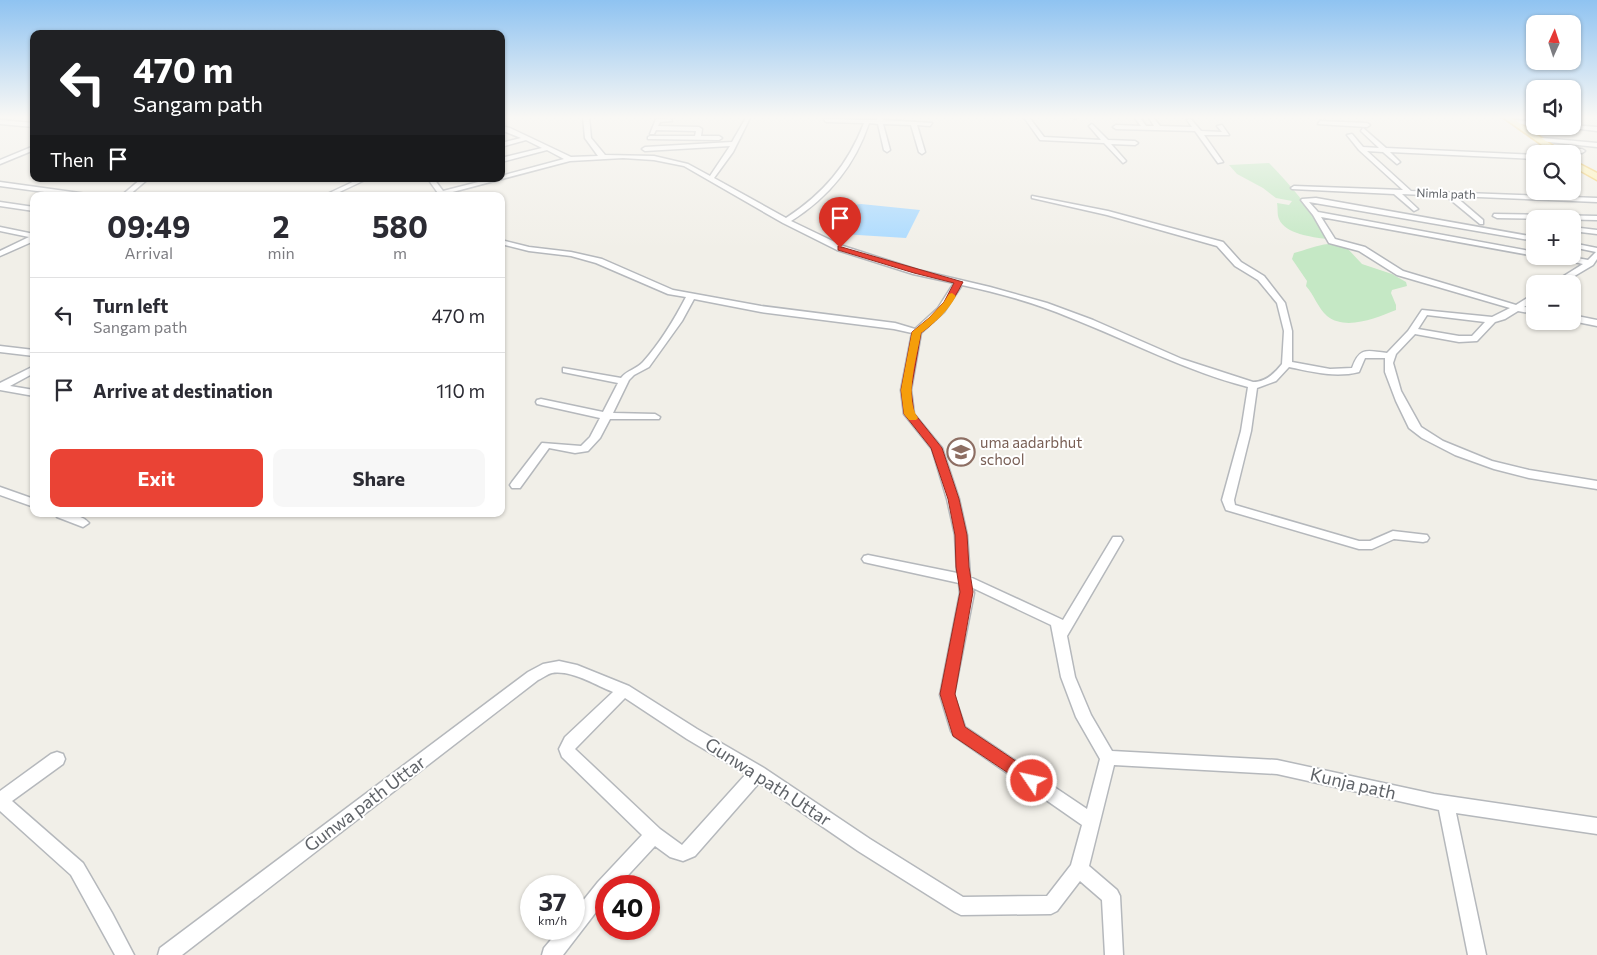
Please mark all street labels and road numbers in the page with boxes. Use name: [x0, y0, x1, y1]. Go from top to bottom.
street label: Nimla path: [1416, 185, 1476, 201]
street label: Gunwa path Uttar: [701, 732, 836, 830]
street label: Gunwa path Uttar: [299, 750, 429, 856]
street label: Kunja path: [1308, 762, 1398, 804]

